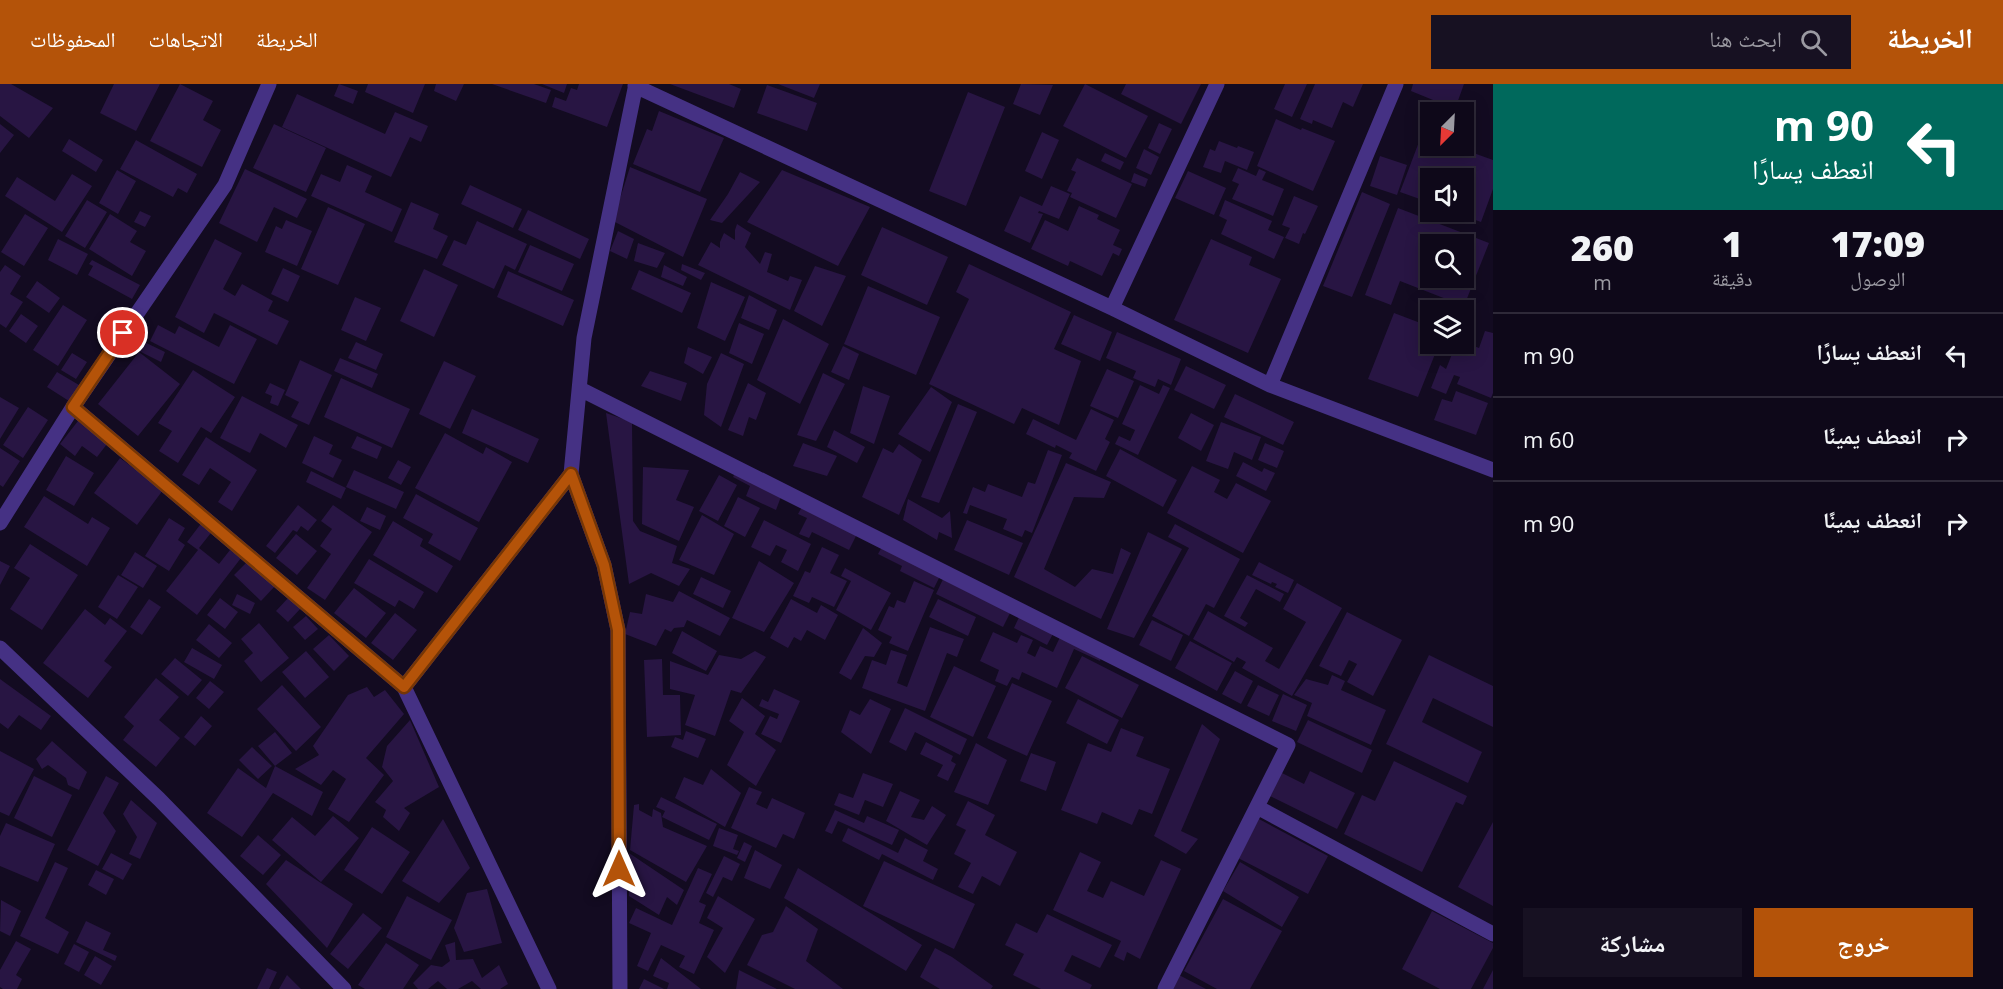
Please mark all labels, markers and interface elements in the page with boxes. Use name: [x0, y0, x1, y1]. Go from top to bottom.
search box: [1431, 15, 1851, 69]
text: الخريطة: [1887, 18, 1973, 56]
text: ابحث هنا: [1709, 23, 1782, 53]
text: المحفوظات: [30, 25, 115, 53]
text: الاتجاهات: [148, 25, 223, 53]
text: الخريطة: [256, 25, 318, 53]
icon: search: [1797, 26, 1830, 59]
text: 90 m: [1774, 96, 1874, 153]
north arrow: [1420, 102, 1474, 156]
map controls: [1420, 102, 1474, 354]
icon: left: [1895, 108, 1973, 186]
text: انعطف يسارًا: [1752, 150, 1874, 187]
button: sound: [1420, 168, 1474, 222]
text: 1: [1722, 219, 1743, 268]
text: 17:09: [1830, 219, 1925, 268]
text: 260: [1571, 223, 1634, 272]
button: search: [1420, 234, 1474, 288]
text: دقيقة: [1712, 265, 1753, 292]
text: الوصول: [1850, 265, 1905, 292]
text: m: [1593, 269, 1612, 296]
button: layers: [1420, 300, 1474, 354]
pin: [97, 307, 148, 358]
icon: arrive: [106, 316, 139, 349]
text: انعطف يسارًا: [1817, 336, 1922, 366]
icon: left: [1940, 339, 1973, 372]
text: 90 m: [1523, 340, 1574, 370]
text: انعطف يمينًا: [1823, 420, 1922, 450]
icon: right: [1940, 423, 1973, 456]
text: 60 m: [1523, 424, 1574, 454]
text: انعطف يمينًا: [1823, 504, 1922, 534]
icon: right: [1940, 507, 1973, 540]
text: 90 m: [1523, 508, 1574, 538]
position arrow: [587, 837, 651, 901]
button: مشاركة: [1523, 908, 1742, 977]
button: خروج: [1754, 908, 1973, 977]

